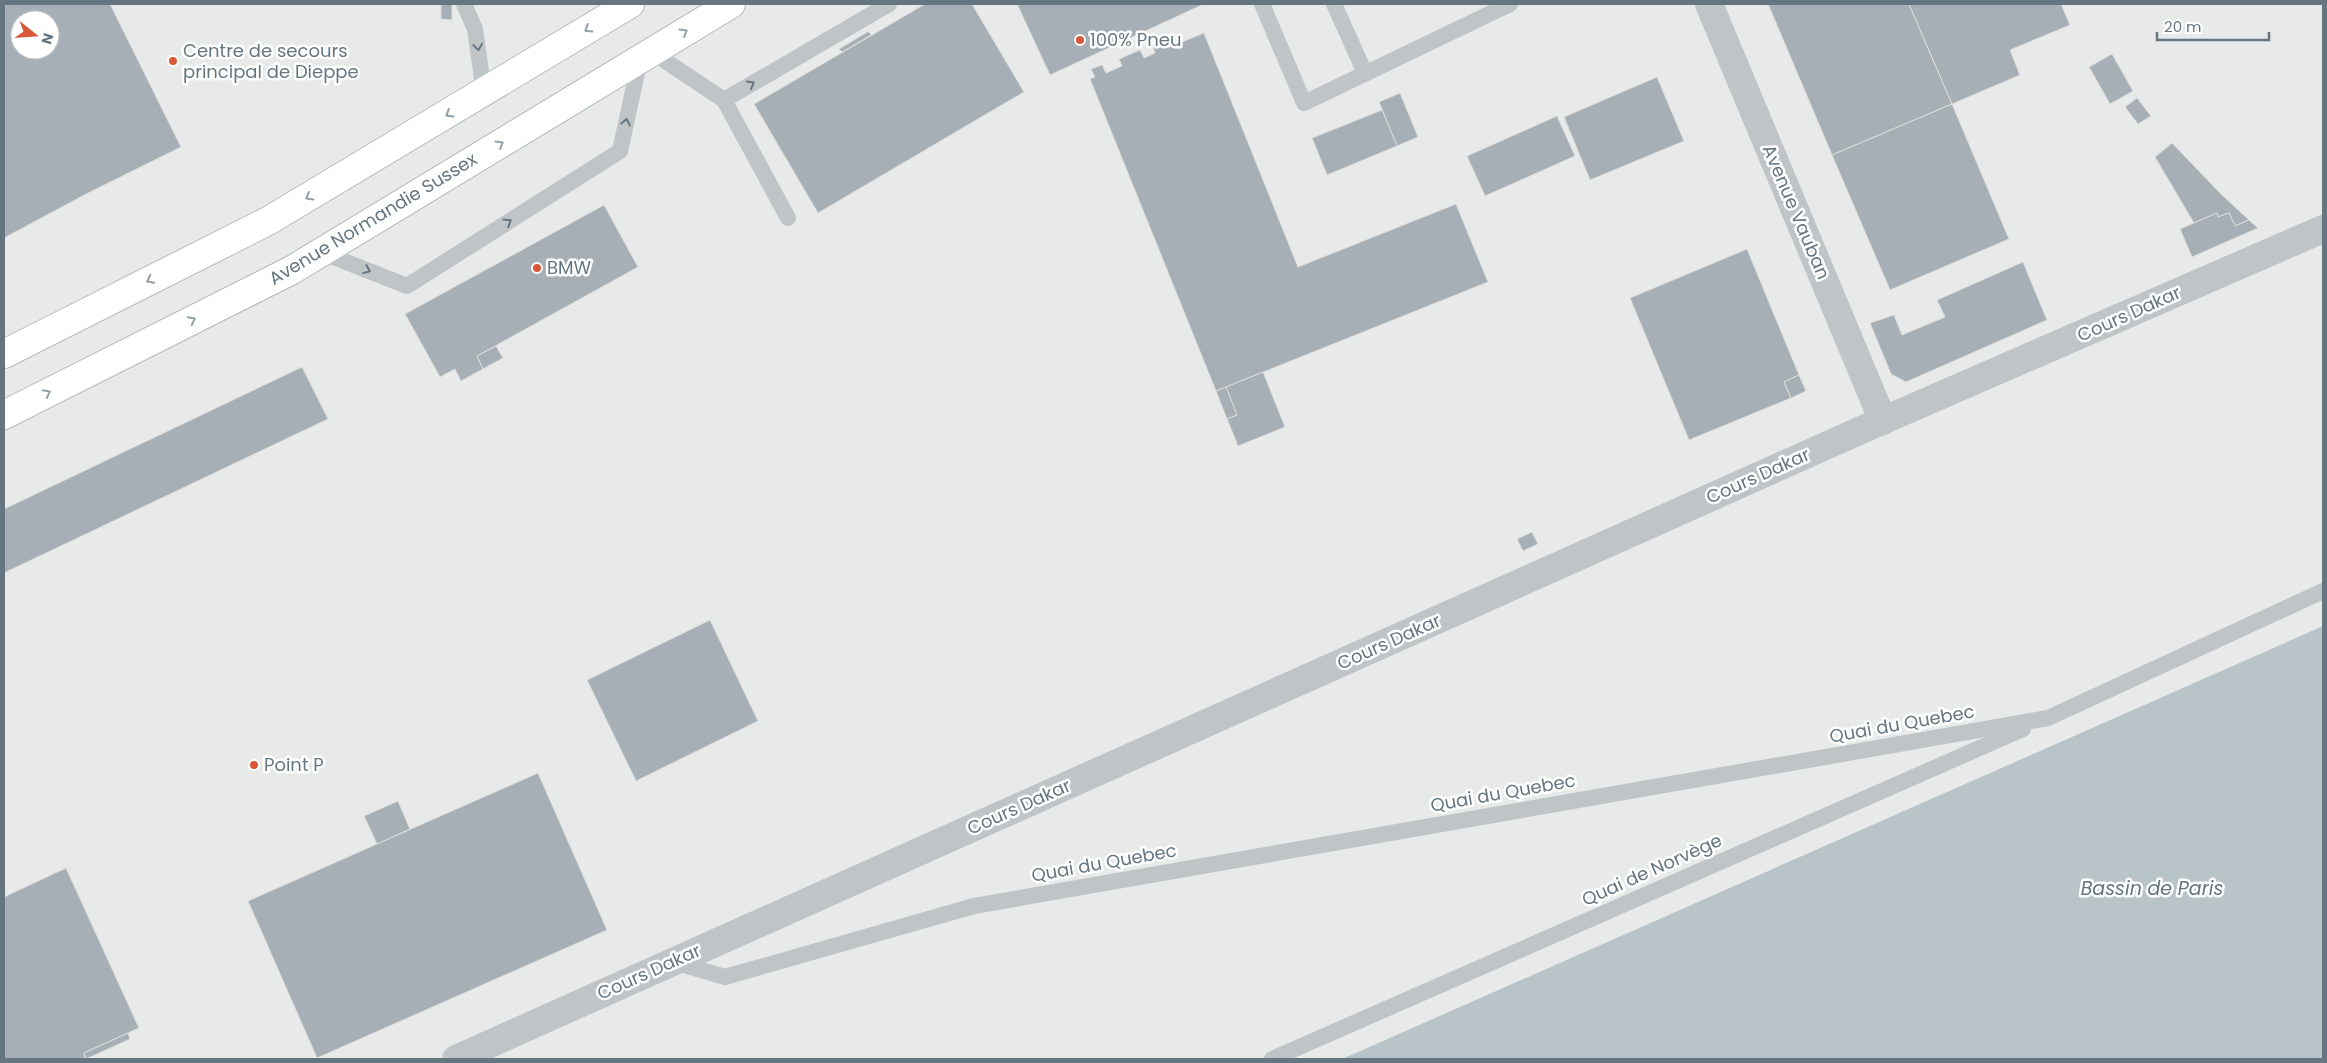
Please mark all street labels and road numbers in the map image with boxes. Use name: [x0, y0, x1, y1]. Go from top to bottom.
street label: Avenue Vauban: [1757, 141, 1836, 283]
street label: Avenue Normandie Sussex: [264, 146, 482, 291]
street label: Cours Dakar: [2073, 279, 2185, 348]
street label: Cours Dakar: [1702, 441, 1814, 510]
street label: Cours Dakar: [1333, 607, 1445, 676]
street label: Quai du Quebec: [1827, 698, 1976, 749]
street label: Quai du Quebec: [1428, 767, 1577, 818]
street label: Cours Dakar: [963, 772, 1075, 841]
street label: Quai de Norvège: [1578, 827, 1726, 912]
street label: Quai du Quebec: [1029, 837, 1178, 888]
street label: Cours Dakar: [593, 937, 705, 1006]

